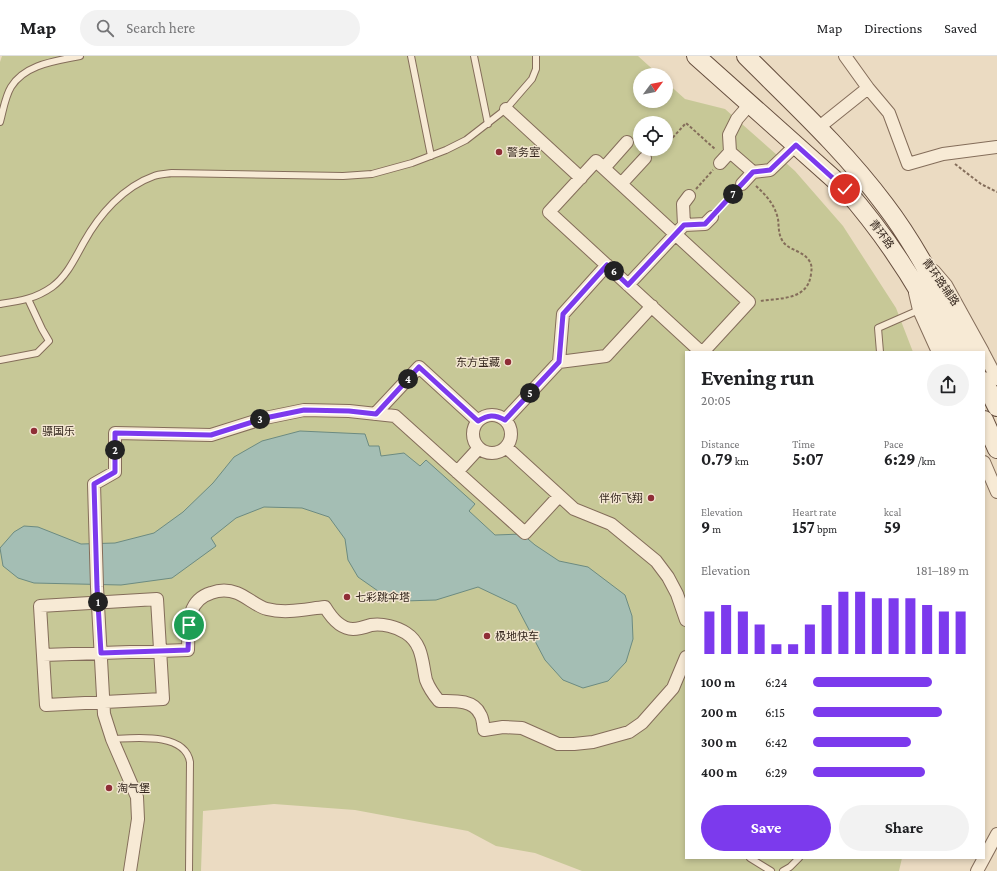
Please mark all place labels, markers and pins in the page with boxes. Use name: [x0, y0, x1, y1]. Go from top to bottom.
place label: 警务室: [507, 146, 540, 158]
marker: 警务室: [494, 147, 504, 157]
pin: [828, 172, 862, 206]
pin: 7: [723, 184, 743, 204]
pin: 6: [604, 261, 624, 281]
place label: 东方宝藏: [456, 356, 500, 368]
marker: 东方宝藏: [503, 357, 513, 367]
pin: 4: [398, 369, 418, 389]
pin: 5: [520, 383, 540, 403]
pin: 3: [250, 409, 270, 429]
place label: 骠国乐: [42, 425, 75, 437]
marker: 骠国乐: [29, 426, 39, 436]
pin: 2: [105, 440, 125, 460]
place label: 伴你飞翔: [599, 492, 643, 504]
marker: 伴你飞翔: [646, 493, 656, 503]
place label: 七彩跳伞塔: [355, 591, 410, 603]
pin: 1: [88, 592, 108, 612]
marker: 七彩跳伞塔: [342, 592, 352, 602]
pin: [172, 608, 206, 642]
place label: 极地快车: [495, 630, 539, 642]
marker: 极地快车: [482, 631, 492, 641]
place label: 淘气堡: [117, 782, 150, 794]
marker: 淘气堡: [104, 783, 114, 793]

